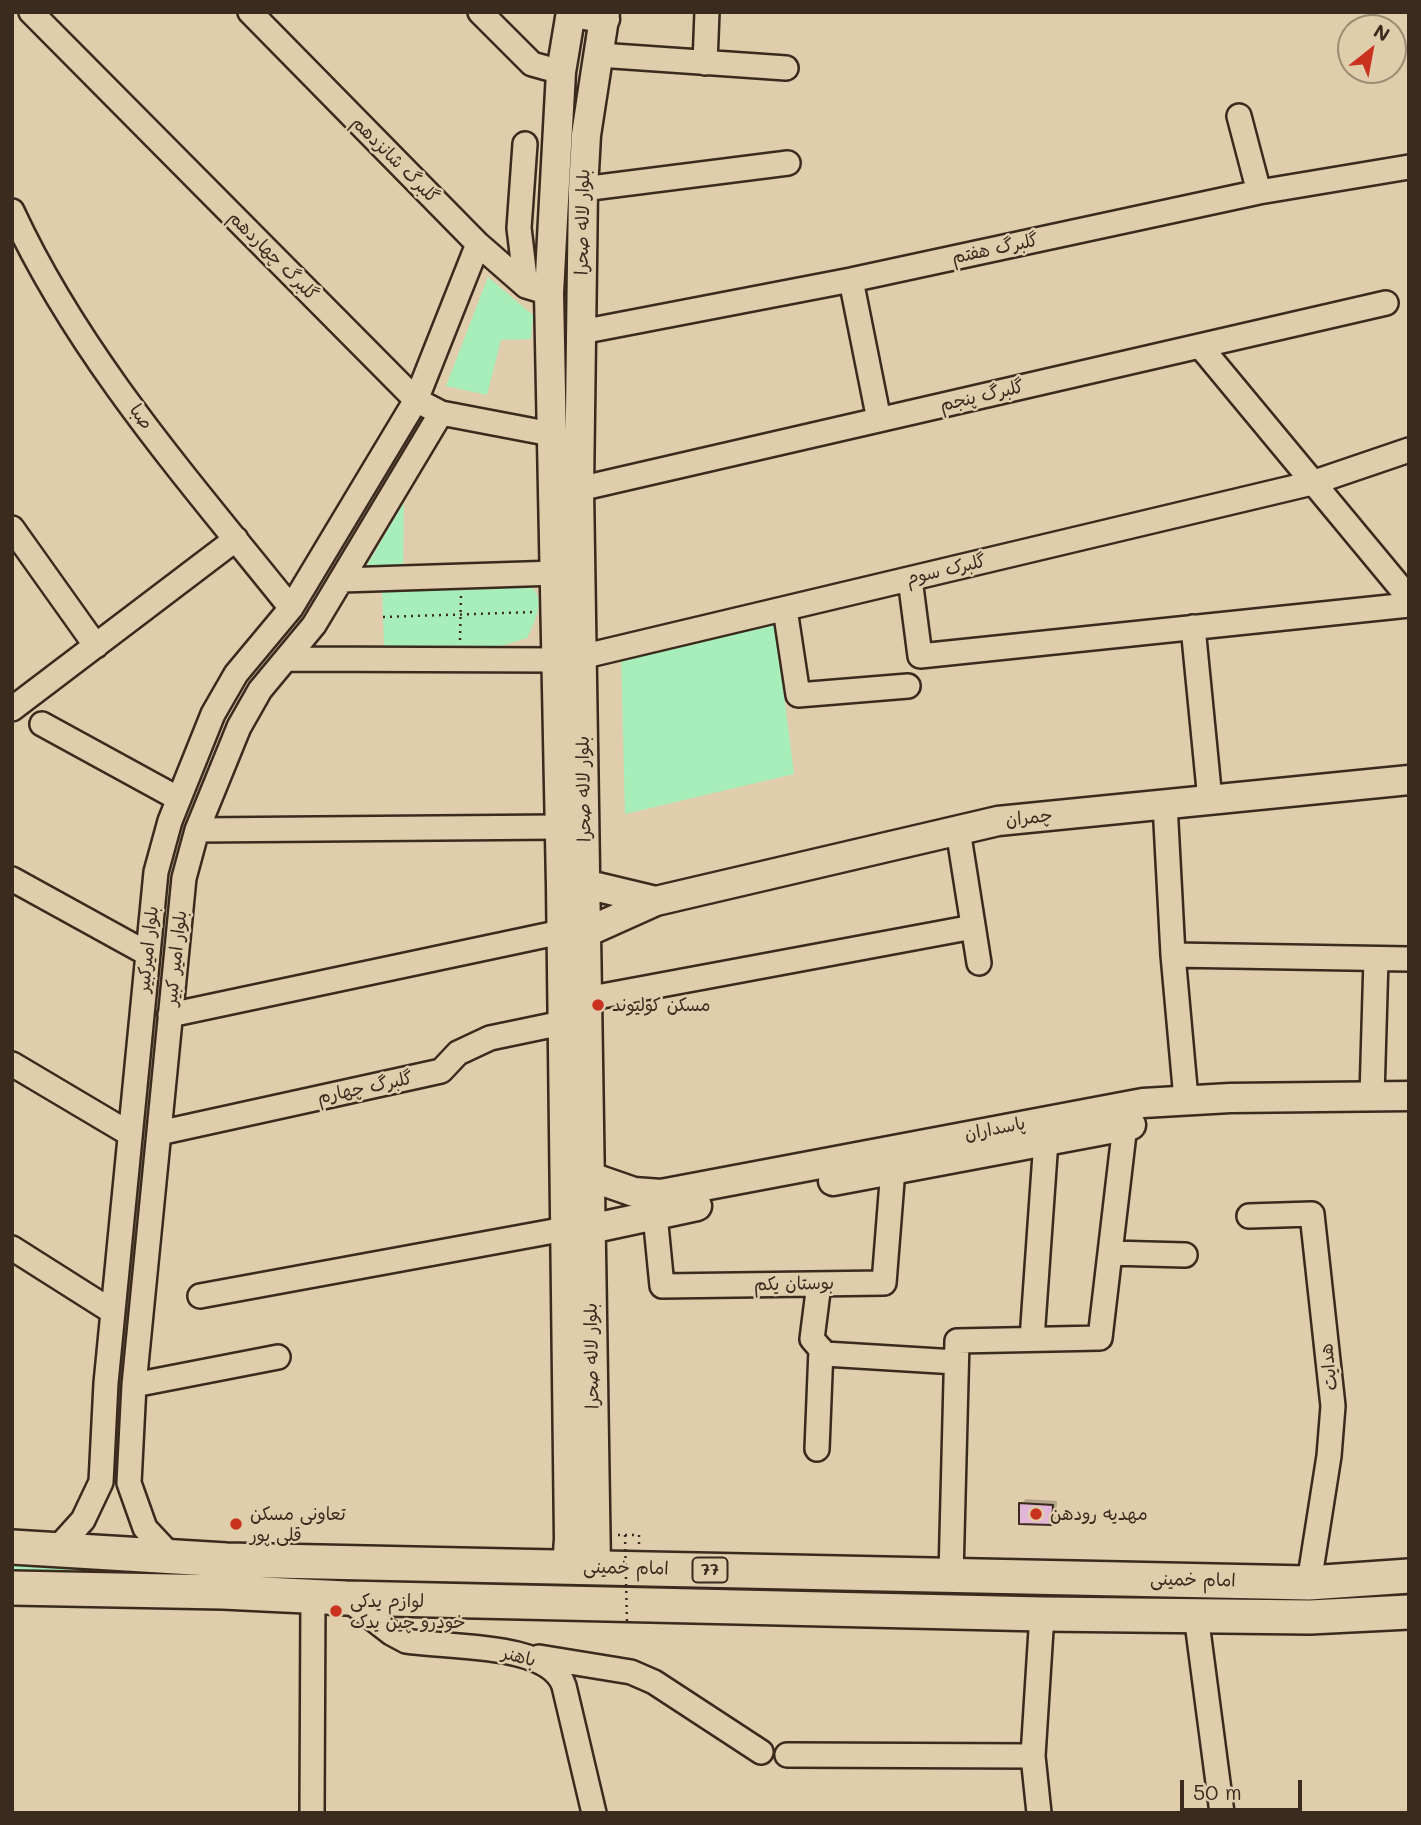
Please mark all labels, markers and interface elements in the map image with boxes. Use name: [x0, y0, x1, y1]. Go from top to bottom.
north arrow: [1337, 14, 1407, 84]
text: N: [1369, 18, 1395, 47]
street label: گلبرگ شانزدهم: [347, 112, 443, 208]
street label: بلوار لاله صحرا: [571, 169, 595, 275]
street label: گلبرگ چهاردهم: [224, 207, 322, 305]
street label: گلبرگ هفتم: [950, 229, 1040, 269]
street label: گلبرگ پنجم: [938, 376, 1026, 416]
street label: صبا: [125, 400, 157, 434]
street label: گلبرک سوم: [904, 550, 988, 590]
street label: بلوار لاله صحرا: [572, 736, 596, 842]
street label: چمران: [1005, 805, 1053, 831]
street label: بلوار امیرکبیر: [133, 905, 163, 993]
street label: بلوار امیر کبیر: [160, 909, 192, 1007]
place label: مسکن کولیوند: [612, 994, 711, 1016]
marker: مسکن کولیوند: [590, 997, 606, 1013]
street label: گلبرگ چهارم: [315, 1067, 415, 1109]
street label: پاسداران: [963, 1113, 1027, 1145]
street label: بوستان یکم: [754, 1273, 834, 1295]
street label: بلوار لاله صحرا: [580, 1303, 604, 1409]
street label: هدایت: [1316, 1342, 1342, 1392]
place label: تعاونی مسکن قلی پور: [250, 1503, 346, 1546]
place label: مهدیه رودهن: [1050, 1503, 1148, 1525]
marker: مهدیه رودهن: [1028, 1506, 1044, 1522]
marker: تعاونی مسکن قلی پور: [228, 1516, 244, 1532]
street label: امام خمینی: [583, 1556, 669, 1580]
road number: 77: [692, 1558, 728, 1582]
street label: امام خمینی: [1150, 1568, 1236, 1592]
place label: لوازم یدکی خودرو چین یدک: [350, 1590, 466, 1632]
marker: لوازم یدکی خودرو چین یدک: [328, 1603, 344, 1619]
street label: باهنر: [500, 1642, 538, 1672]
scale bar: [1183, 1766, 1306, 1810]
text: 50 m: [1193, 1778, 1242, 1805]

